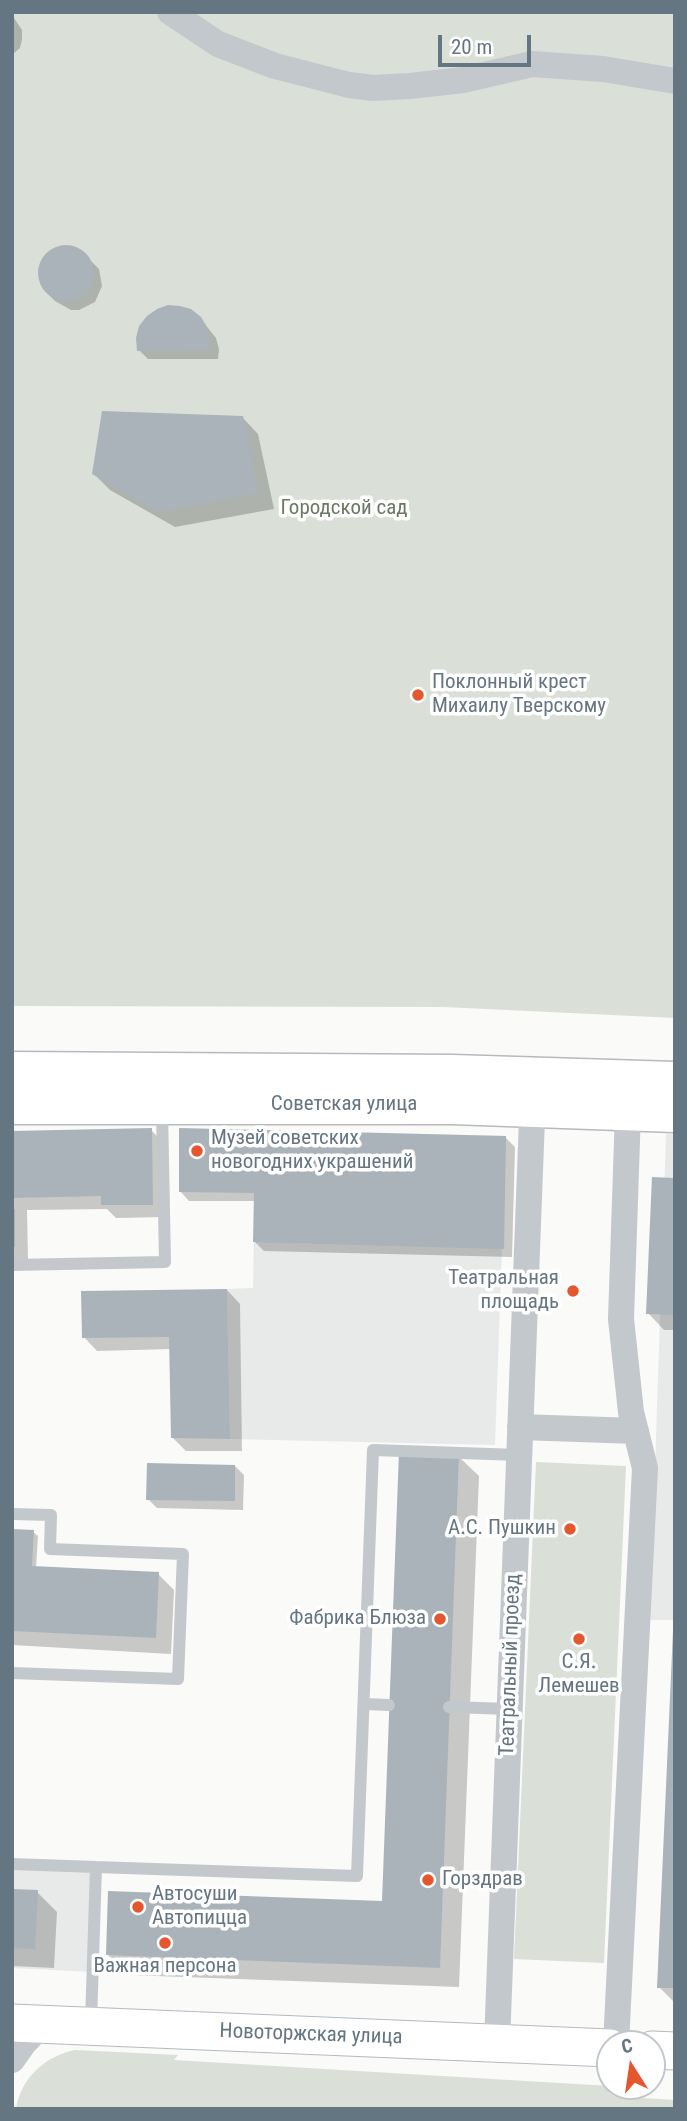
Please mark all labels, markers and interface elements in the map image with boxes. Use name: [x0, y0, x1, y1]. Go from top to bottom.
scale bar: [442, 21, 535, 65]
text: 20 m: [451, 35, 492, 59]
park label: Городской сад: [281, 496, 407, 522]
place label: Поклонный крест Михаилу Тверскому: [432, 670, 606, 720]
marker: Поклонный крест Михаилу Тверскому: [410, 687, 426, 703]
street label: Советская улица: [271, 1092, 417, 1118]
place label: Музей советских новогодних украшений: [211, 1126, 413, 1176]
marker: Музей советских новогодних украшений: [189, 1143, 205, 1159]
place label: Театральная площадь: [448, 1266, 559, 1316]
marker: Театральная площадь: [565, 1283, 581, 1299]
place label: А.С. Пушкин: [448, 1516, 556, 1542]
marker: А.С. Пушкин: [562, 1521, 578, 1537]
street label: Театральный проезд: [495, 1573, 527, 1757]
place label: Фабрика Блюза: [289, 1606, 426, 1632]
marker: Фабрика Блюза: [432, 1611, 448, 1627]
marker: С.Я. Лемешев: [571, 1631, 587, 1647]
place label: С.Я. Лемешев: [538, 1650, 620, 1700]
place label: Горздрав: [442, 1867, 523, 1893]
marker: Горздрав: [420, 1872, 436, 1888]
place label: Автосуши Автопицца: [152, 1882, 247, 1932]
marker: Автосуши Автопицца: [130, 1899, 146, 1915]
marker: Важная персона: [157, 1935, 173, 1951]
place label: Важная персона: [93, 1954, 237, 1980]
street label: Новоторжская улица: [219, 2019, 403, 2051]
north arrow: [596, 2030, 666, 2100]
text: С: [619, 2034, 635, 2058]

